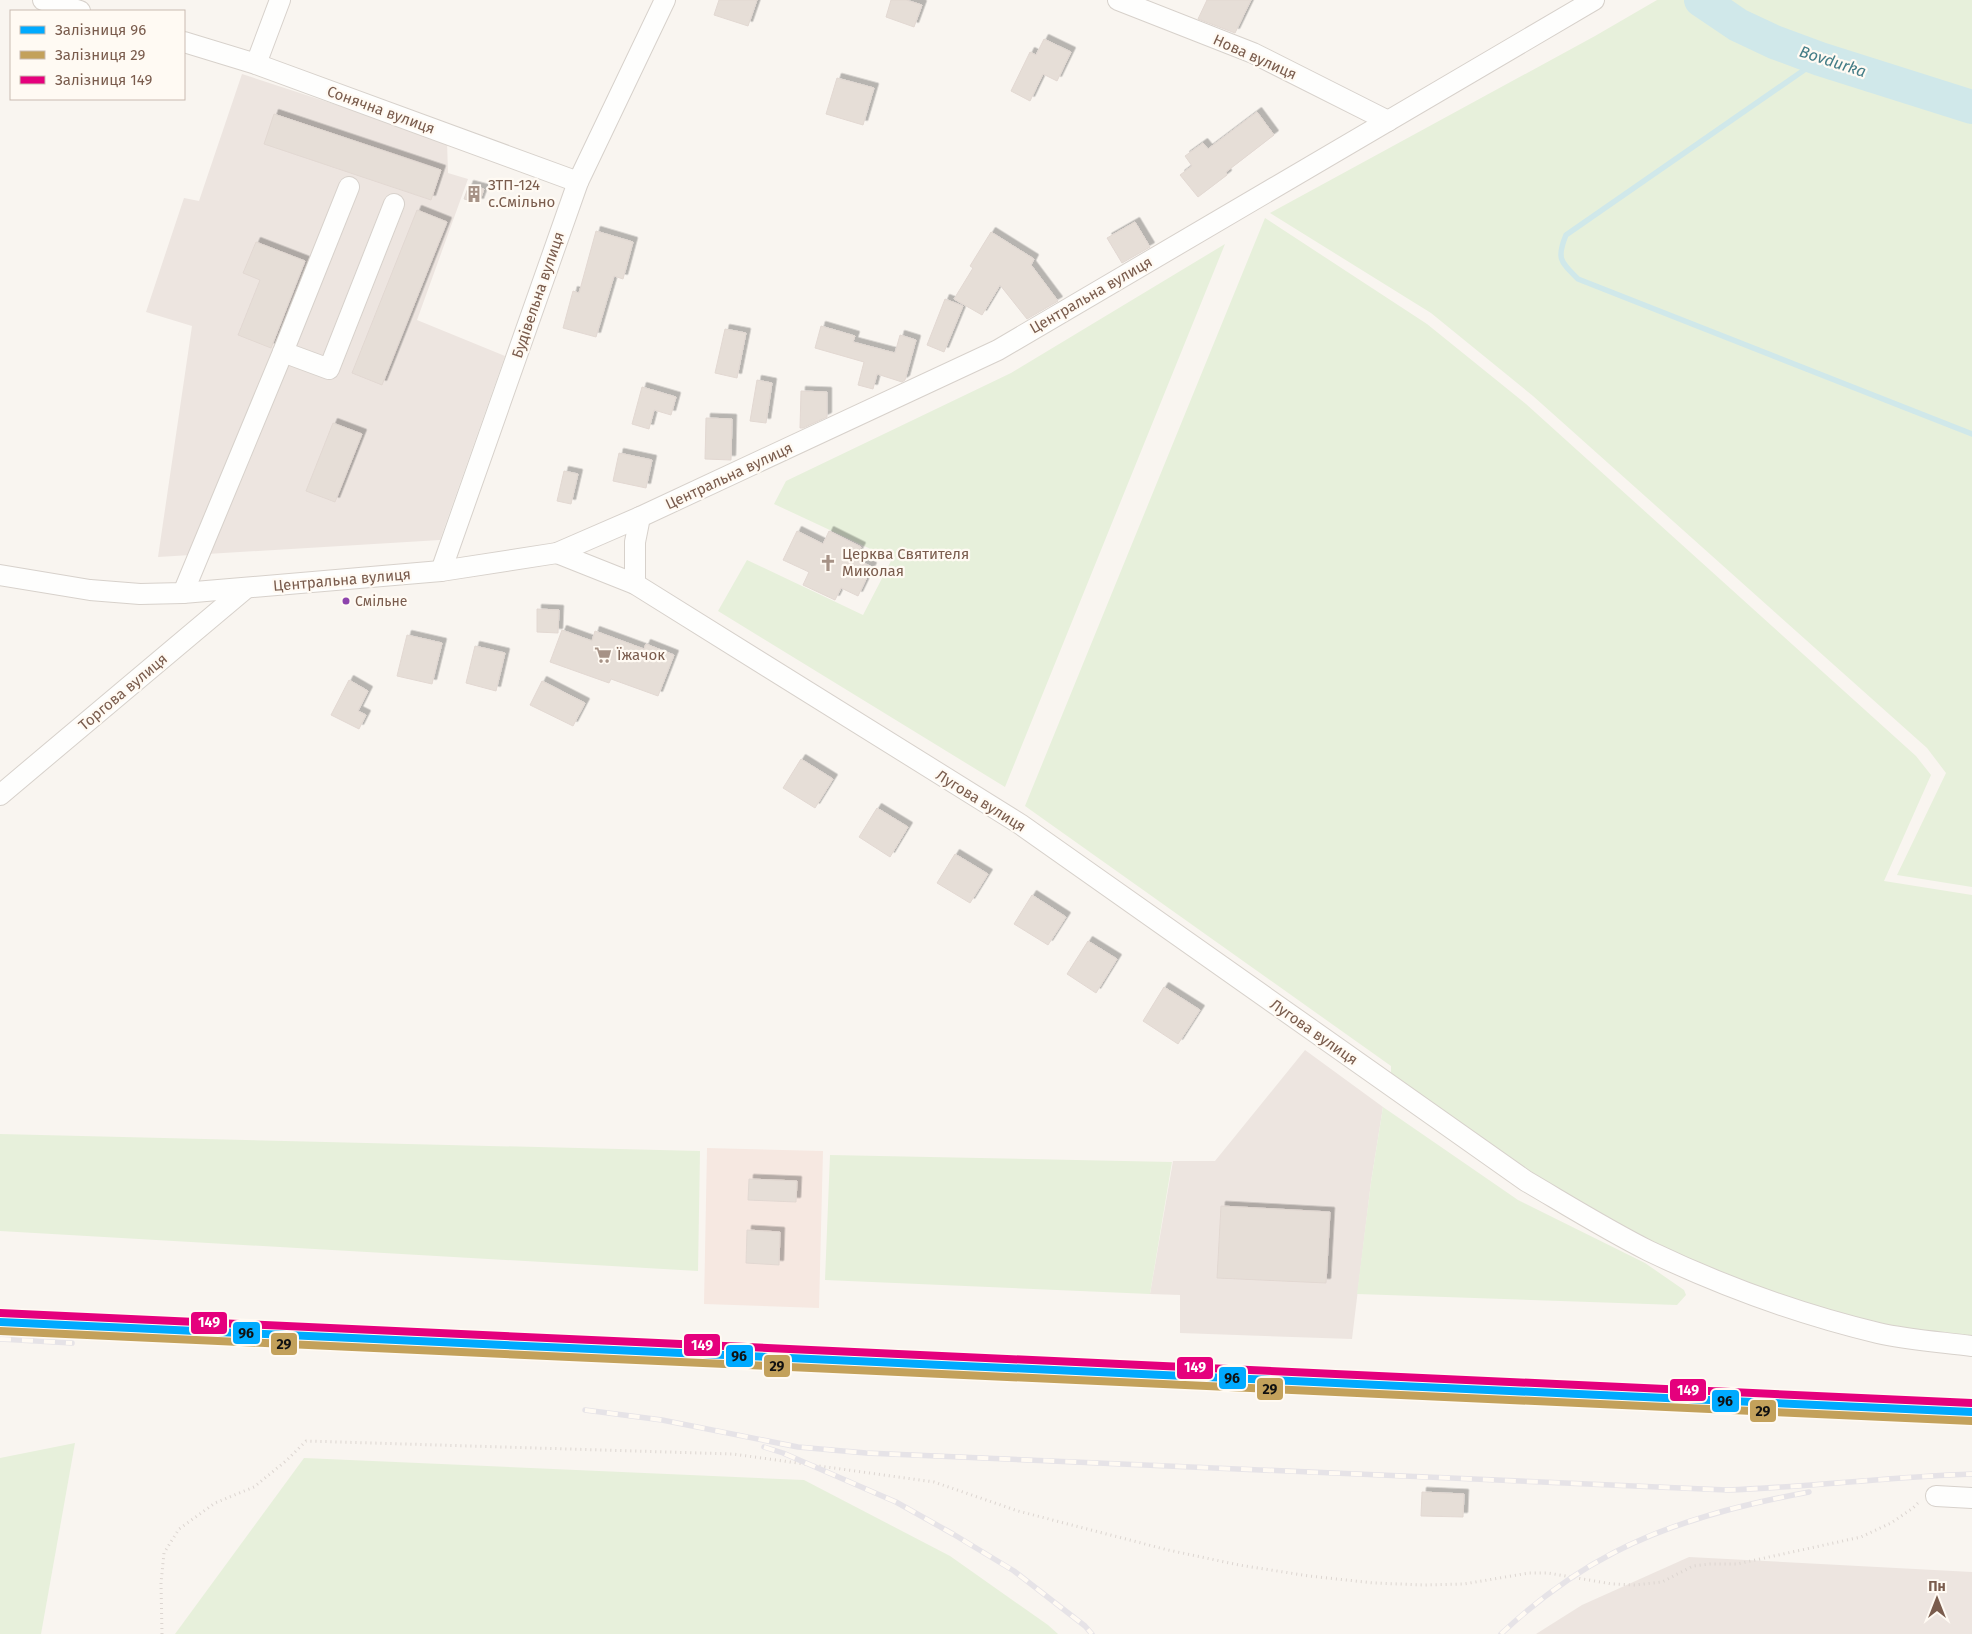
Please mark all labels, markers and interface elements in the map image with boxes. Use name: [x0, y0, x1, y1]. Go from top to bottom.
legend: [10, 10, 185, 100]
text: Залізниця 96: [55, 21, 146, 39]
street label: Нова вулиця: [1210, 31, 1300, 83]
water label: Bovdurka: [1797, 42, 1869, 81]
text: Залізниця 29: [55, 46, 146, 64]
text: Залізниця 149: [55, 71, 152, 89]
street label: Сонячна вулиця: [325, 82, 437, 138]
place label: ЗТП-124 с.Смільно: [488, 176, 555, 211]
building icon: ЗТП-124 с.Смільно: [464, 184, 484, 204]
street label: Будівельна вулиця: [508, 229, 568, 361]
street label: Центральна вулиця: [1027, 253, 1155, 337]
street label: Центральна вулиця: [663, 439, 795, 513]
place label: Церква Святителя Миколая: [842, 545, 969, 580]
church icon: Церква Святителя Миколая: [818, 553, 838, 573]
street label: Центральна вулиця: [272, 565, 412, 595]
place label: Смільне: [355, 593, 407, 610]
marker: Смільне: [341, 596, 351, 606]
supermarket icon: Їжачок: [593, 645, 613, 665]
place label: Їжачок: [616, 646, 665, 664]
street label: Торгова вулиця: [75, 650, 171, 734]
street label: Лугова вулиця: [933, 766, 1029, 836]
street label: Лугова вулиця: [1267, 995, 1361, 1069]
line badge: 149: [190, 1311, 228, 1335]
text: 149: [198, 1314, 220, 1331]
line badge: 96: [232, 1321, 261, 1345]
text: 96: [238, 1325, 254, 1342]
line badge: 29: [270, 1332, 298, 1356]
line badge: 149: [683, 1333, 721, 1357]
text: 29: [277, 1336, 292, 1353]
text: 149: [691, 1337, 713, 1354]
line badge: 96: [725, 1344, 754, 1368]
text: 96: [731, 1348, 747, 1365]
line badge: 29: [763, 1354, 791, 1378]
line badge: 149: [1176, 1356, 1214, 1380]
text: 29: [770, 1358, 785, 1375]
text: 149: [1184, 1359, 1206, 1376]
line badge: 96: [1218, 1366, 1247, 1390]
text: 96: [1224, 1370, 1240, 1387]
line badge: 29: [1256, 1377, 1284, 1401]
line badge: 149: [1669, 1378, 1707, 1402]
text: 29: [1263, 1381, 1278, 1398]
text: 149: [1677, 1382, 1699, 1399]
line badge: 96: [1711, 1389, 1740, 1413]
text: 96: [1717, 1393, 1733, 1410]
line badge: 29: [1749, 1399, 1777, 1423]
text: 29: [1756, 1403, 1771, 1420]
north arrow: [1912, 1574, 1962, 1624]
text: Пн: [1928, 1578, 1946, 1595]

